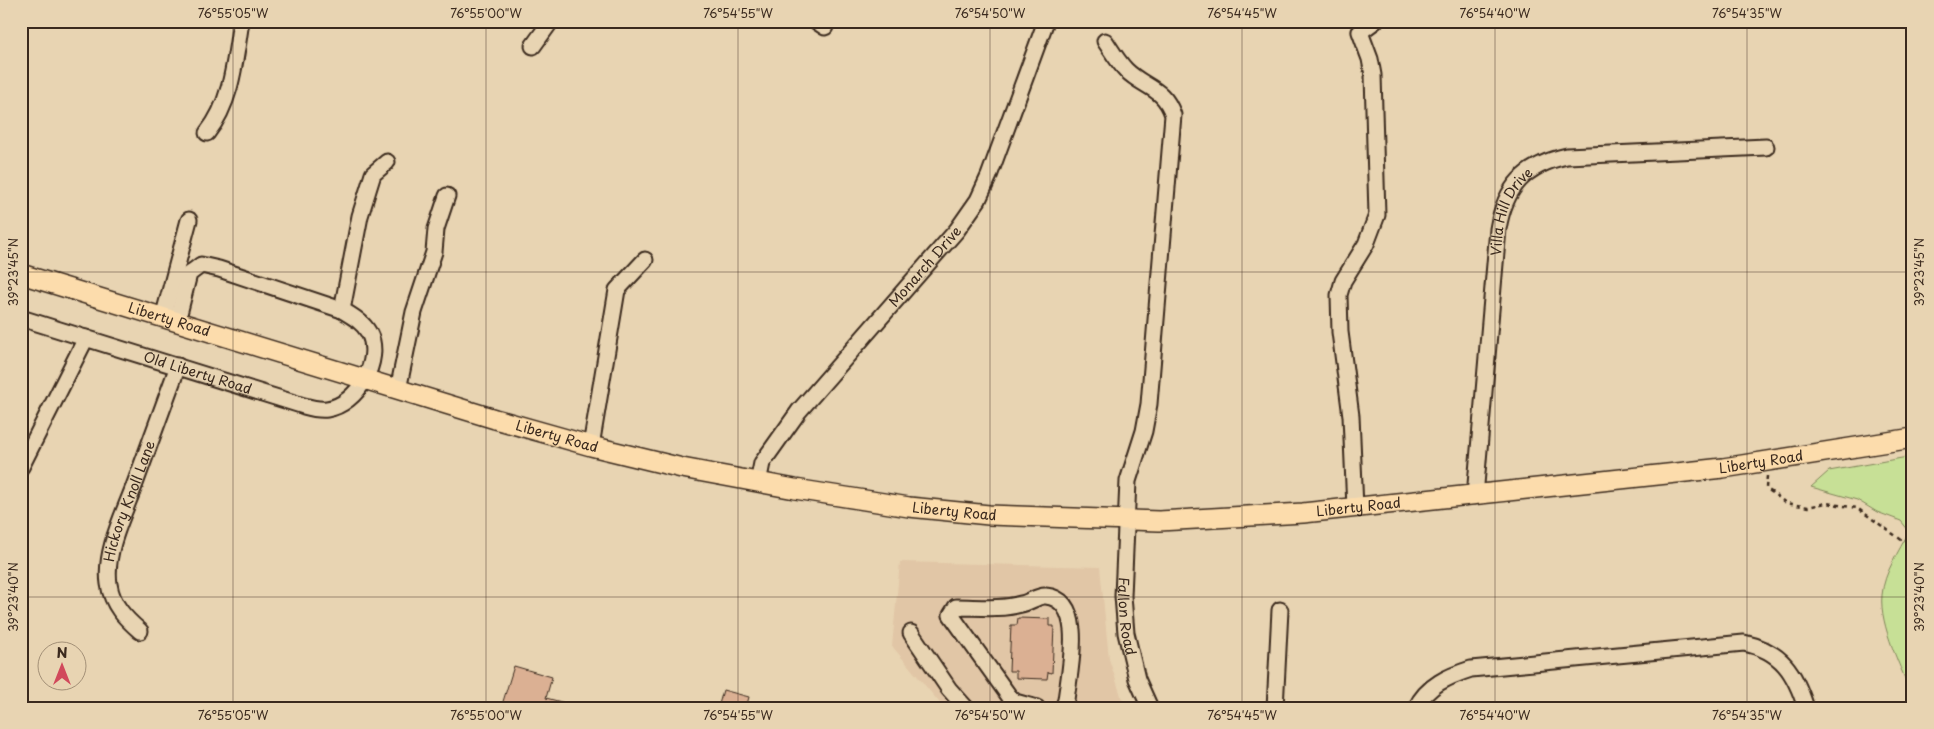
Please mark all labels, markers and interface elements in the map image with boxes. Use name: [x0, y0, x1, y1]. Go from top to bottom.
text: 76°55'05"W: [198, 4, 269, 22]
text: 76°55'00"W: [450, 4, 522, 22]
text: 76°54'55"W: [703, 4, 774, 22]
text: 76°54'50"W: [955, 4, 1026, 22]
text: 76°54'45"W: [1207, 4, 1277, 22]
text: 76°54'40"W: [1460, 4, 1531, 22]
text: 76°54'35"W: [1712, 4, 1783, 22]
street label: Villa Hill Drive: [1485, 161, 1537, 257]
street label: Monarch Drive: [883, 221, 966, 311]
text: 39°23'45"N: [4, 238, 22, 306]
text: 39°23'45"N: [1910, 238, 1928, 306]
street label: Liberty Road: [126, 296, 213, 341]
street label: Old Liberty Road: [141, 346, 255, 399]
street label: Liberty Road: [513, 414, 600, 457]
street label: Hickory Knoll Lane: [98, 437, 160, 563]
street label: Liberty Road: [1718, 445, 1805, 478]
street label: Liberty Road: [1315, 492, 1402, 522]
street label: Liberty Road: [911, 496, 997, 525]
text: 39°23'40"N: [4, 562, 22, 632]
text: 39°23'40"N: [1910, 562, 1928, 632]
street label: Fallon Road: [1113, 577, 1142, 657]
north arrow: [38, 642, 88, 692]
text: N: [56, 642, 68, 663]
text: 76°55'05"W: [198, 706, 269, 724]
text: 76°55'00"W: [450, 706, 522, 724]
text: 76°54'55"W: [703, 706, 774, 724]
text: 76°54'50"W: [955, 706, 1026, 724]
text: 76°54'45"W: [1207, 706, 1277, 724]
text: 76°54'40"W: [1460, 706, 1531, 724]
text: 76°54'35"W: [1712, 706, 1783, 724]

